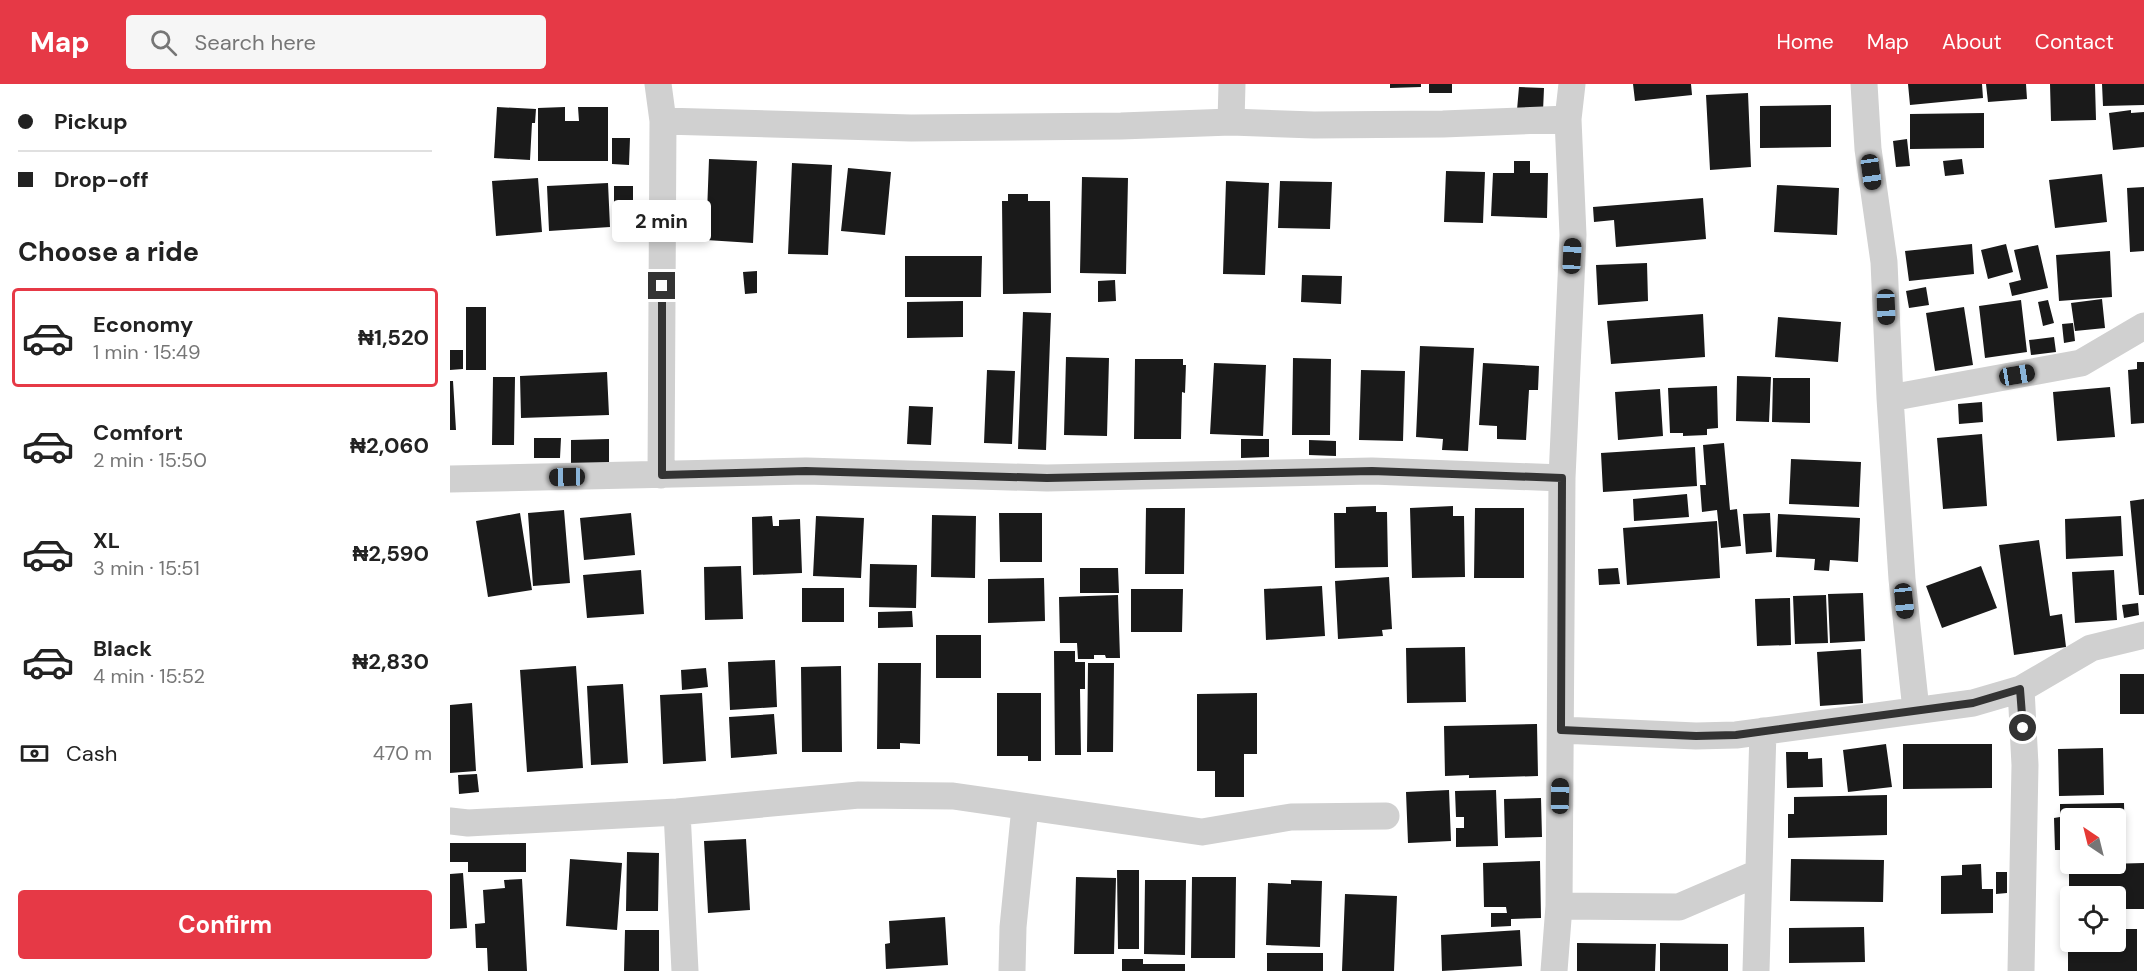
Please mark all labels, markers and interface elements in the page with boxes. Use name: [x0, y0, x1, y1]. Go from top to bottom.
search box: [126, 15, 546, 69]
text: Map: [30, 24, 90, 61]
icon: search: [147, 26, 180, 59]
text: Search here: [195, 28, 316, 57]
text: Home: [1776, 28, 1834, 56]
text: Map: [1867, 28, 1909, 56]
text: About: [1942, 28, 2002, 56]
text: Contact: [2035, 28, 2114, 56]
text: Pickup: [54, 107, 128, 136]
car: [1860, 153, 1882, 191]
text: Drop-off: [54, 165, 149, 194]
callout: 2 min: [612, 199, 712, 241]
text: 2 min: [635, 208, 688, 234]
text: Choose a ride: [18, 234, 199, 269]
car: [1562, 238, 1582, 274]
route end: [648, 272, 675, 299]
car: [1876, 289, 1896, 325]
text: Economy: [93, 310, 193, 339]
icon: car: [21, 311, 75, 365]
text: ₦1,520: [358, 323, 429, 352]
text: 1 min · 15:49: [93, 339, 200, 365]
car: [1998, 363, 2036, 387]
text: Comfort: [93, 418, 183, 447]
icon: car: [21, 419, 75, 473]
text: ₦2,060: [350, 431, 429, 460]
text: 2 min · 15:50: [93, 447, 207, 473]
car: [549, 468, 585, 486]
text: XL: [93, 526, 120, 555]
icon: car: [21, 527, 75, 581]
text: ₦2,590: [352, 539, 429, 568]
text: 3 min · 15:51: [93, 555, 200, 581]
car: [1893, 582, 1915, 620]
text: Black: [93, 634, 152, 663]
icon: car: [21, 635, 75, 689]
text: ₦2,830: [352, 647, 429, 676]
text: 4 min · 15:52: [93, 663, 205, 689]
route start: [2009, 714, 2036, 741]
icon: cash: [18, 737, 51, 770]
text: Cash: [66, 739, 117, 768]
text: 470 m: [373, 740, 432, 766]
car: [1551, 778, 1569, 814]
north arrow: [2060, 808, 2126, 874]
map controls: [2060, 808, 2126, 952]
button: locate: [2060, 886, 2126, 952]
button: Confirm: [18, 890, 432, 959]

